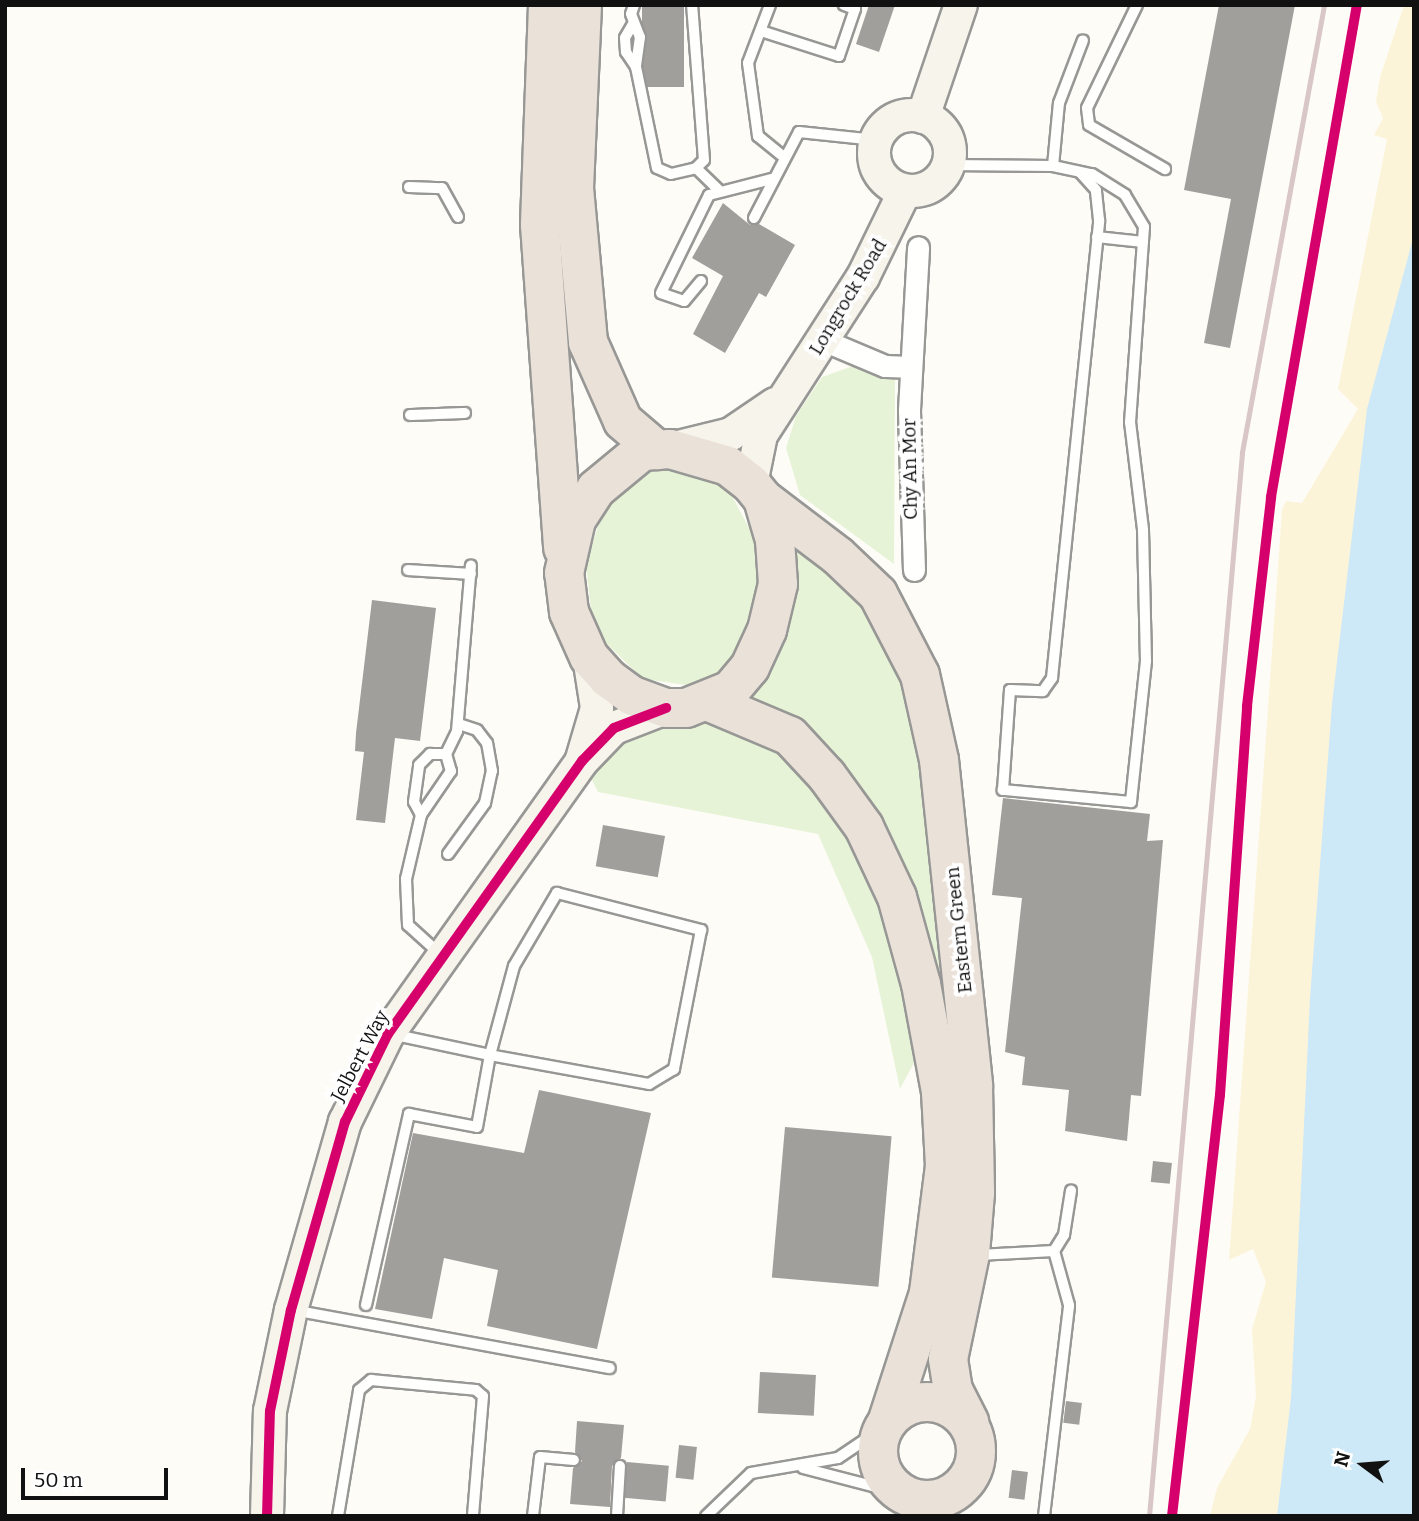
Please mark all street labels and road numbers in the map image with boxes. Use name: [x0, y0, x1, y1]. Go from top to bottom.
street label: Longrock Road: [804, 235, 892, 359]
street label: Chy An Mor: [898, 418, 922, 520]
street label: Eastern Green: [941, 866, 977, 994]
street label: Jelbert Way: [326, 1006, 394, 1106]

